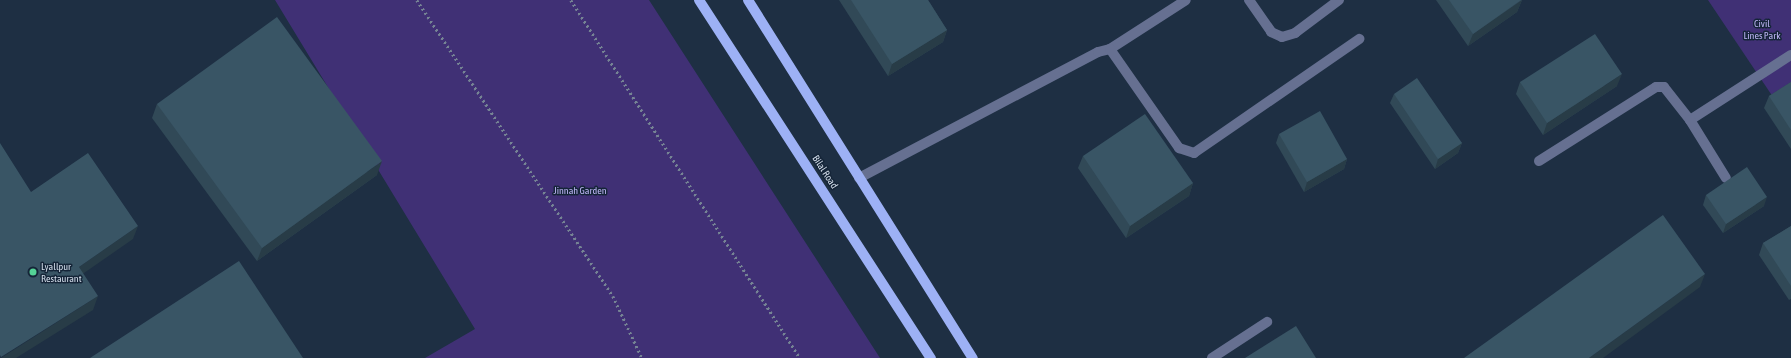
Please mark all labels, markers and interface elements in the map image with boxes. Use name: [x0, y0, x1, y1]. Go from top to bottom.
park label: Civil Lines Park: [1743, 17, 1781, 40]
street label: Bilal Road: [810, 153, 840, 191]
park label: Jinnah Garden: [553, 185, 607, 197]
place label: Lyallpur Restaurant: [41, 260, 82, 284]
marker: Lyallpur Restaurant: [28, 267, 38, 277]

